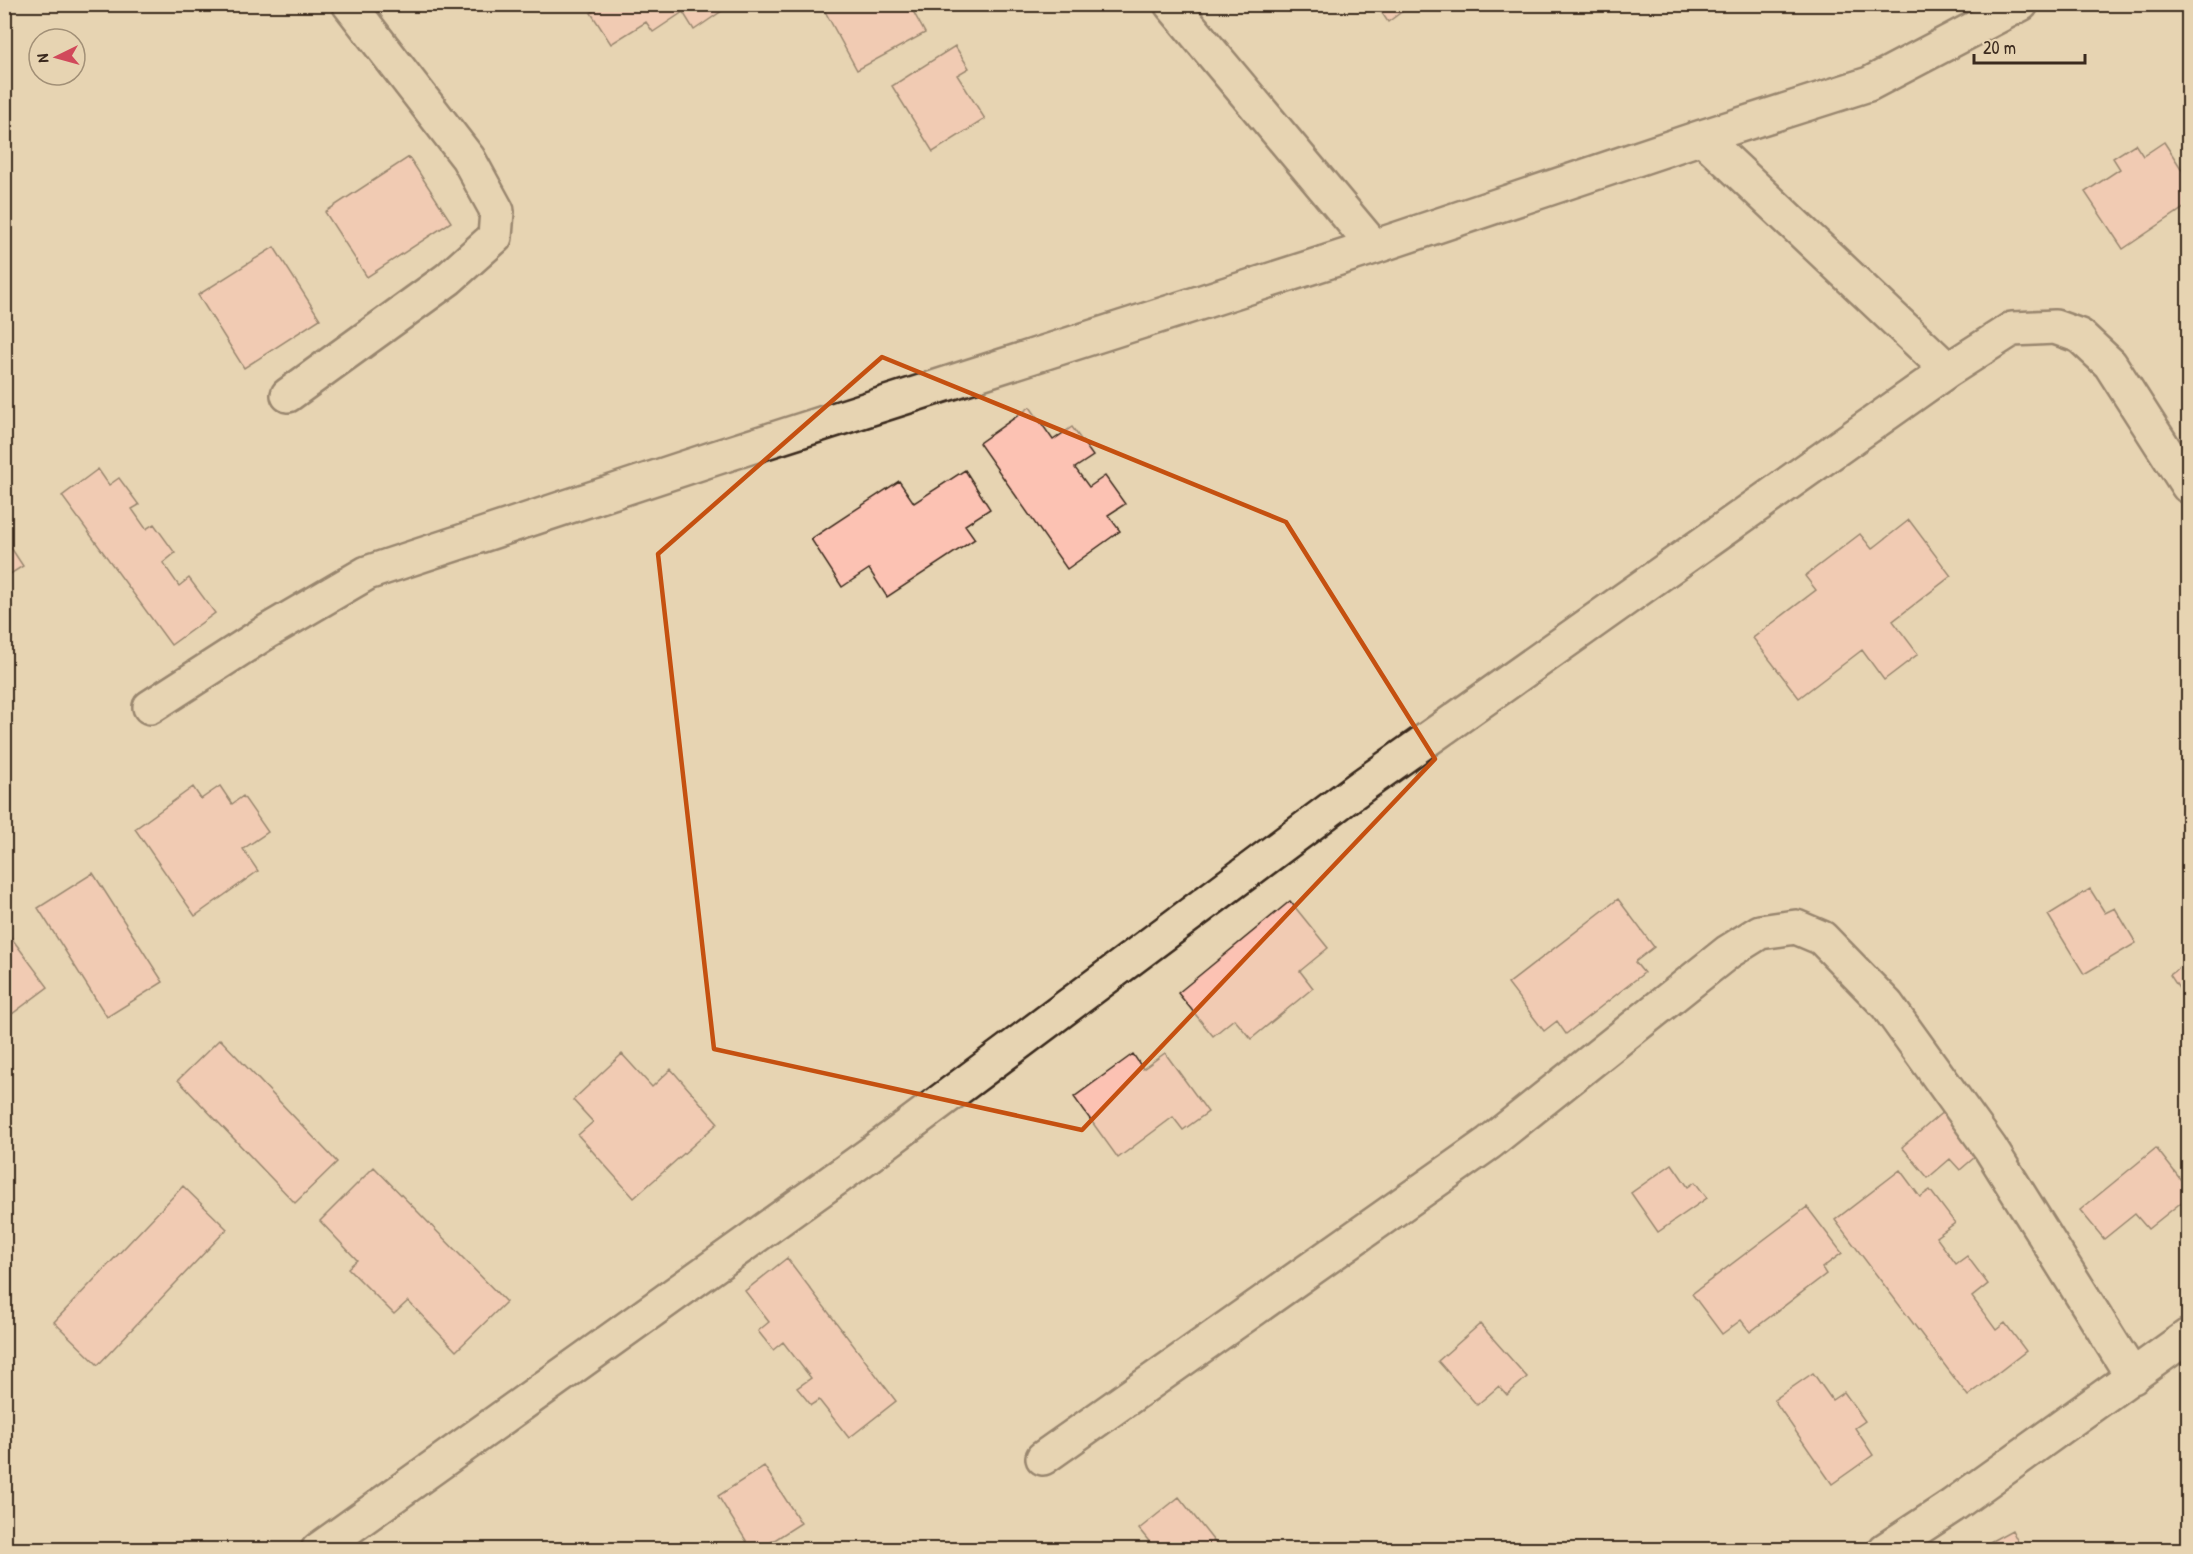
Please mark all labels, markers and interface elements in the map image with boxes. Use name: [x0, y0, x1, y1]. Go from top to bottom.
north arrow: [27, 27, 87, 87]
scale bar: [1974, 27, 2085, 65]
text: 20 m: [1983, 35, 2016, 60]
text: N: [31, 53, 53, 64]

